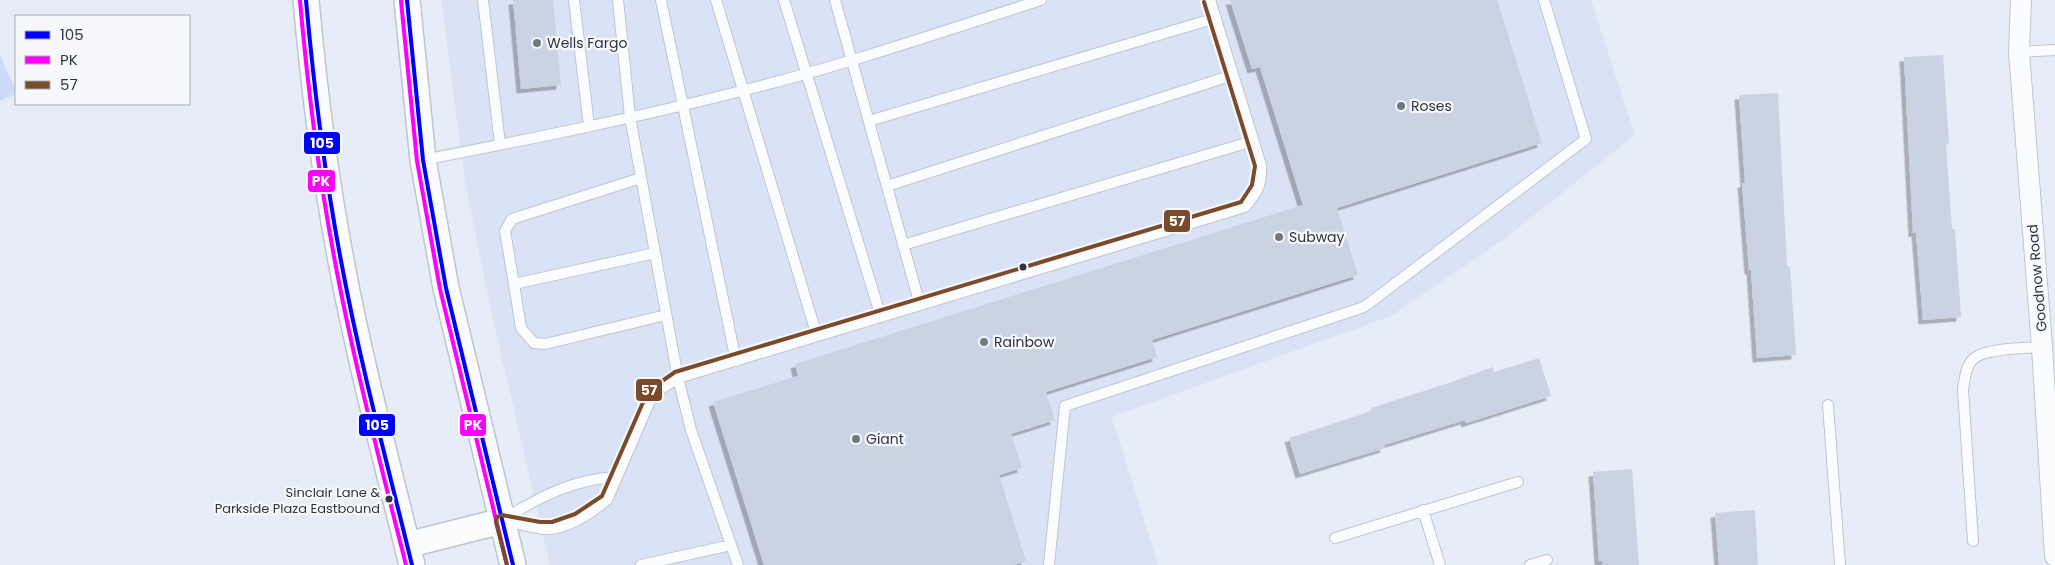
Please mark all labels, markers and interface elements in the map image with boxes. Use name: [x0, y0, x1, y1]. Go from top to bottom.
legend: [15, 15, 190, 105]
text: 105: [60, 24, 84, 45]
place label: Wells Fargo: [547, 33, 627, 53]
marker: Wells Fargo: [531, 37, 543, 49]
text: PK: [60, 49, 78, 70]
text: 57: [60, 74, 78, 95]
place label: Roses: [1411, 96, 1452, 116]
marker: Roses: [1395, 100, 1407, 112]
line badge: 105: [303, 131, 341, 155]
text: 105: [310, 133, 334, 153]
line badge: PK: [307, 169, 336, 193]
text: PK: [312, 171, 330, 191]
line badge: 57: [1163, 209, 1191, 233]
text: 57: [1169, 211, 1186, 231]
street label: Goodnow Road: [2022, 223, 2052, 333]
place label: Subway: [1289, 227, 1345, 247]
marker: Subway: [1273, 231, 1285, 243]
unlabelled marker: [1018, 262, 1028, 272]
place label: Rainbow: [994, 332, 1055, 352]
marker: Rainbow: [978, 336, 990, 348]
line badge: 57: [635, 378, 663, 402]
text: 57: [641, 380, 658, 400]
line badge: 105: [358, 413, 396, 437]
line badge: PK: [459, 413, 487, 437]
text: 105: [365, 415, 389, 435]
text: PK: [464, 415, 482, 435]
place label: Giant: [866, 429, 904, 449]
marker: Giant: [850, 433, 862, 445]
place label: Sinclair Lane & Parkside Plaza Eastbound: [215, 483, 380, 518]
marker: Sinclair Lane & Parkside Plaza Eastbound: [384, 494, 394, 504]

